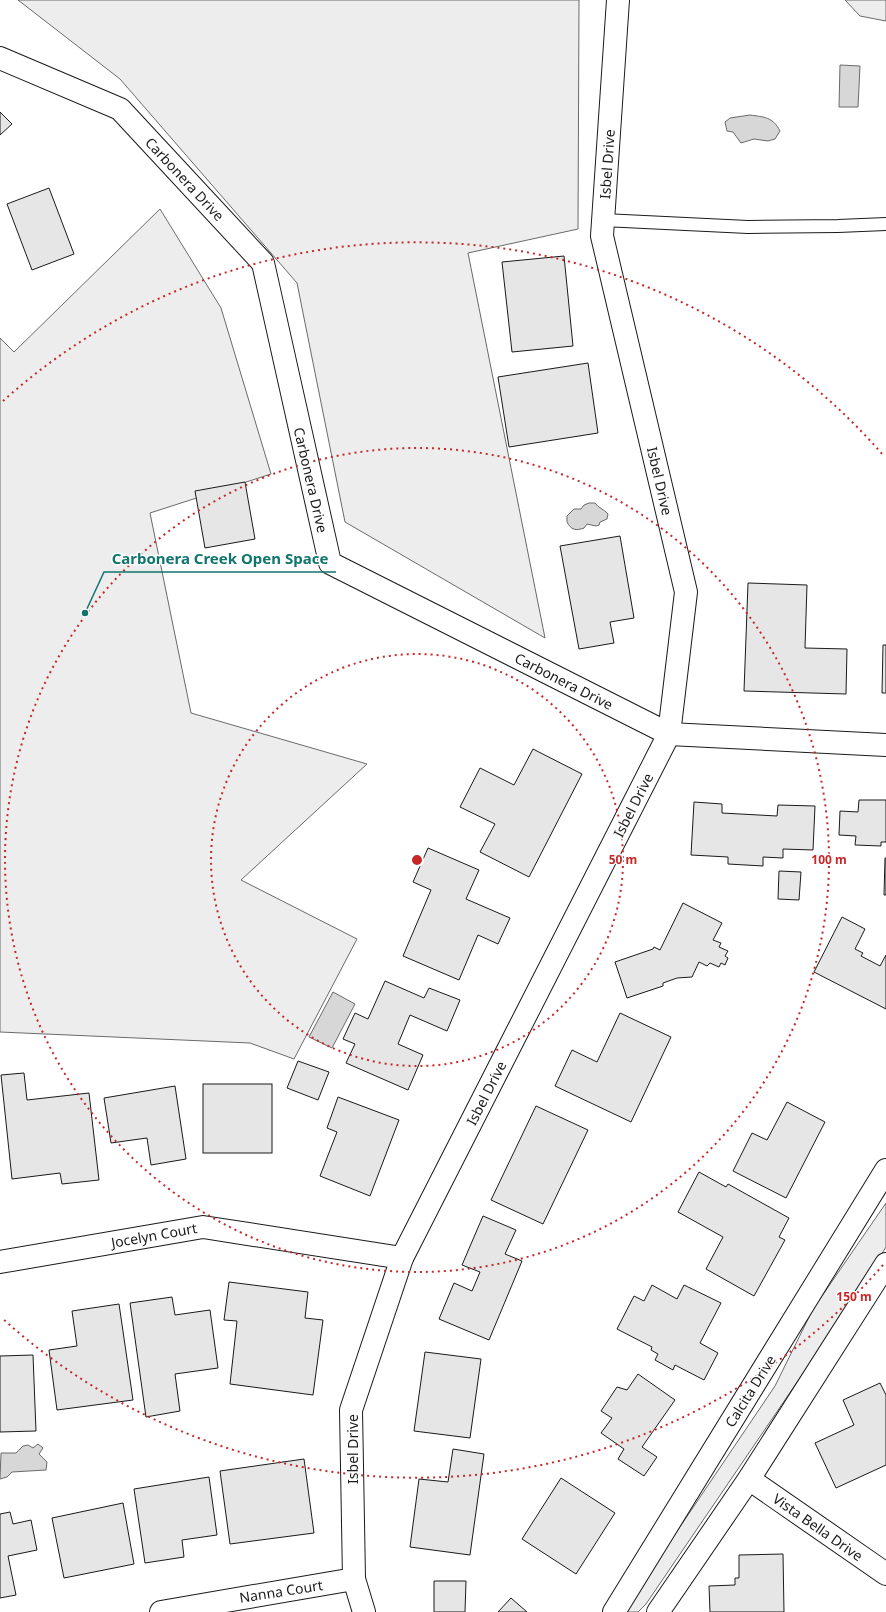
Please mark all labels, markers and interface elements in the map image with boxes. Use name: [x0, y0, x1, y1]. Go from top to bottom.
street label: Isbel Drive: [595, 128, 619, 199]
street label: Carbonera Drive: [141, 133, 229, 225]
street label: Carbonera Drive: [290, 425, 332, 535]
street label: Isbel Drive: [643, 445, 677, 517]
callout: Carbonera Creek Open Space: [104, 545, 336, 572]
text: Carbonera Creek Open Space: [112, 548, 328, 568]
street label: Carbonera Drive: [512, 648, 616, 714]
street label: Isbel Drive: [609, 769, 657, 840]
text: 50 m: [609, 851, 637, 868]
text: 100 m: [811, 851, 847, 868]
centre of rings: [410, 853, 424, 867]
street label: Isbel Drive: [462, 1057, 510, 1128]
street label: Jocelyn Court: [108, 1218, 198, 1252]
text: 150 m: [836, 1288, 872, 1305]
street label: Calcita Drive: [720, 1351, 780, 1431]
street label: Isbel Drive: [343, 1414, 362, 1484]
street label: Vista Bella Drive: [769, 1489, 867, 1565]
street label: Nanna Court: [238, 1575, 324, 1607]

